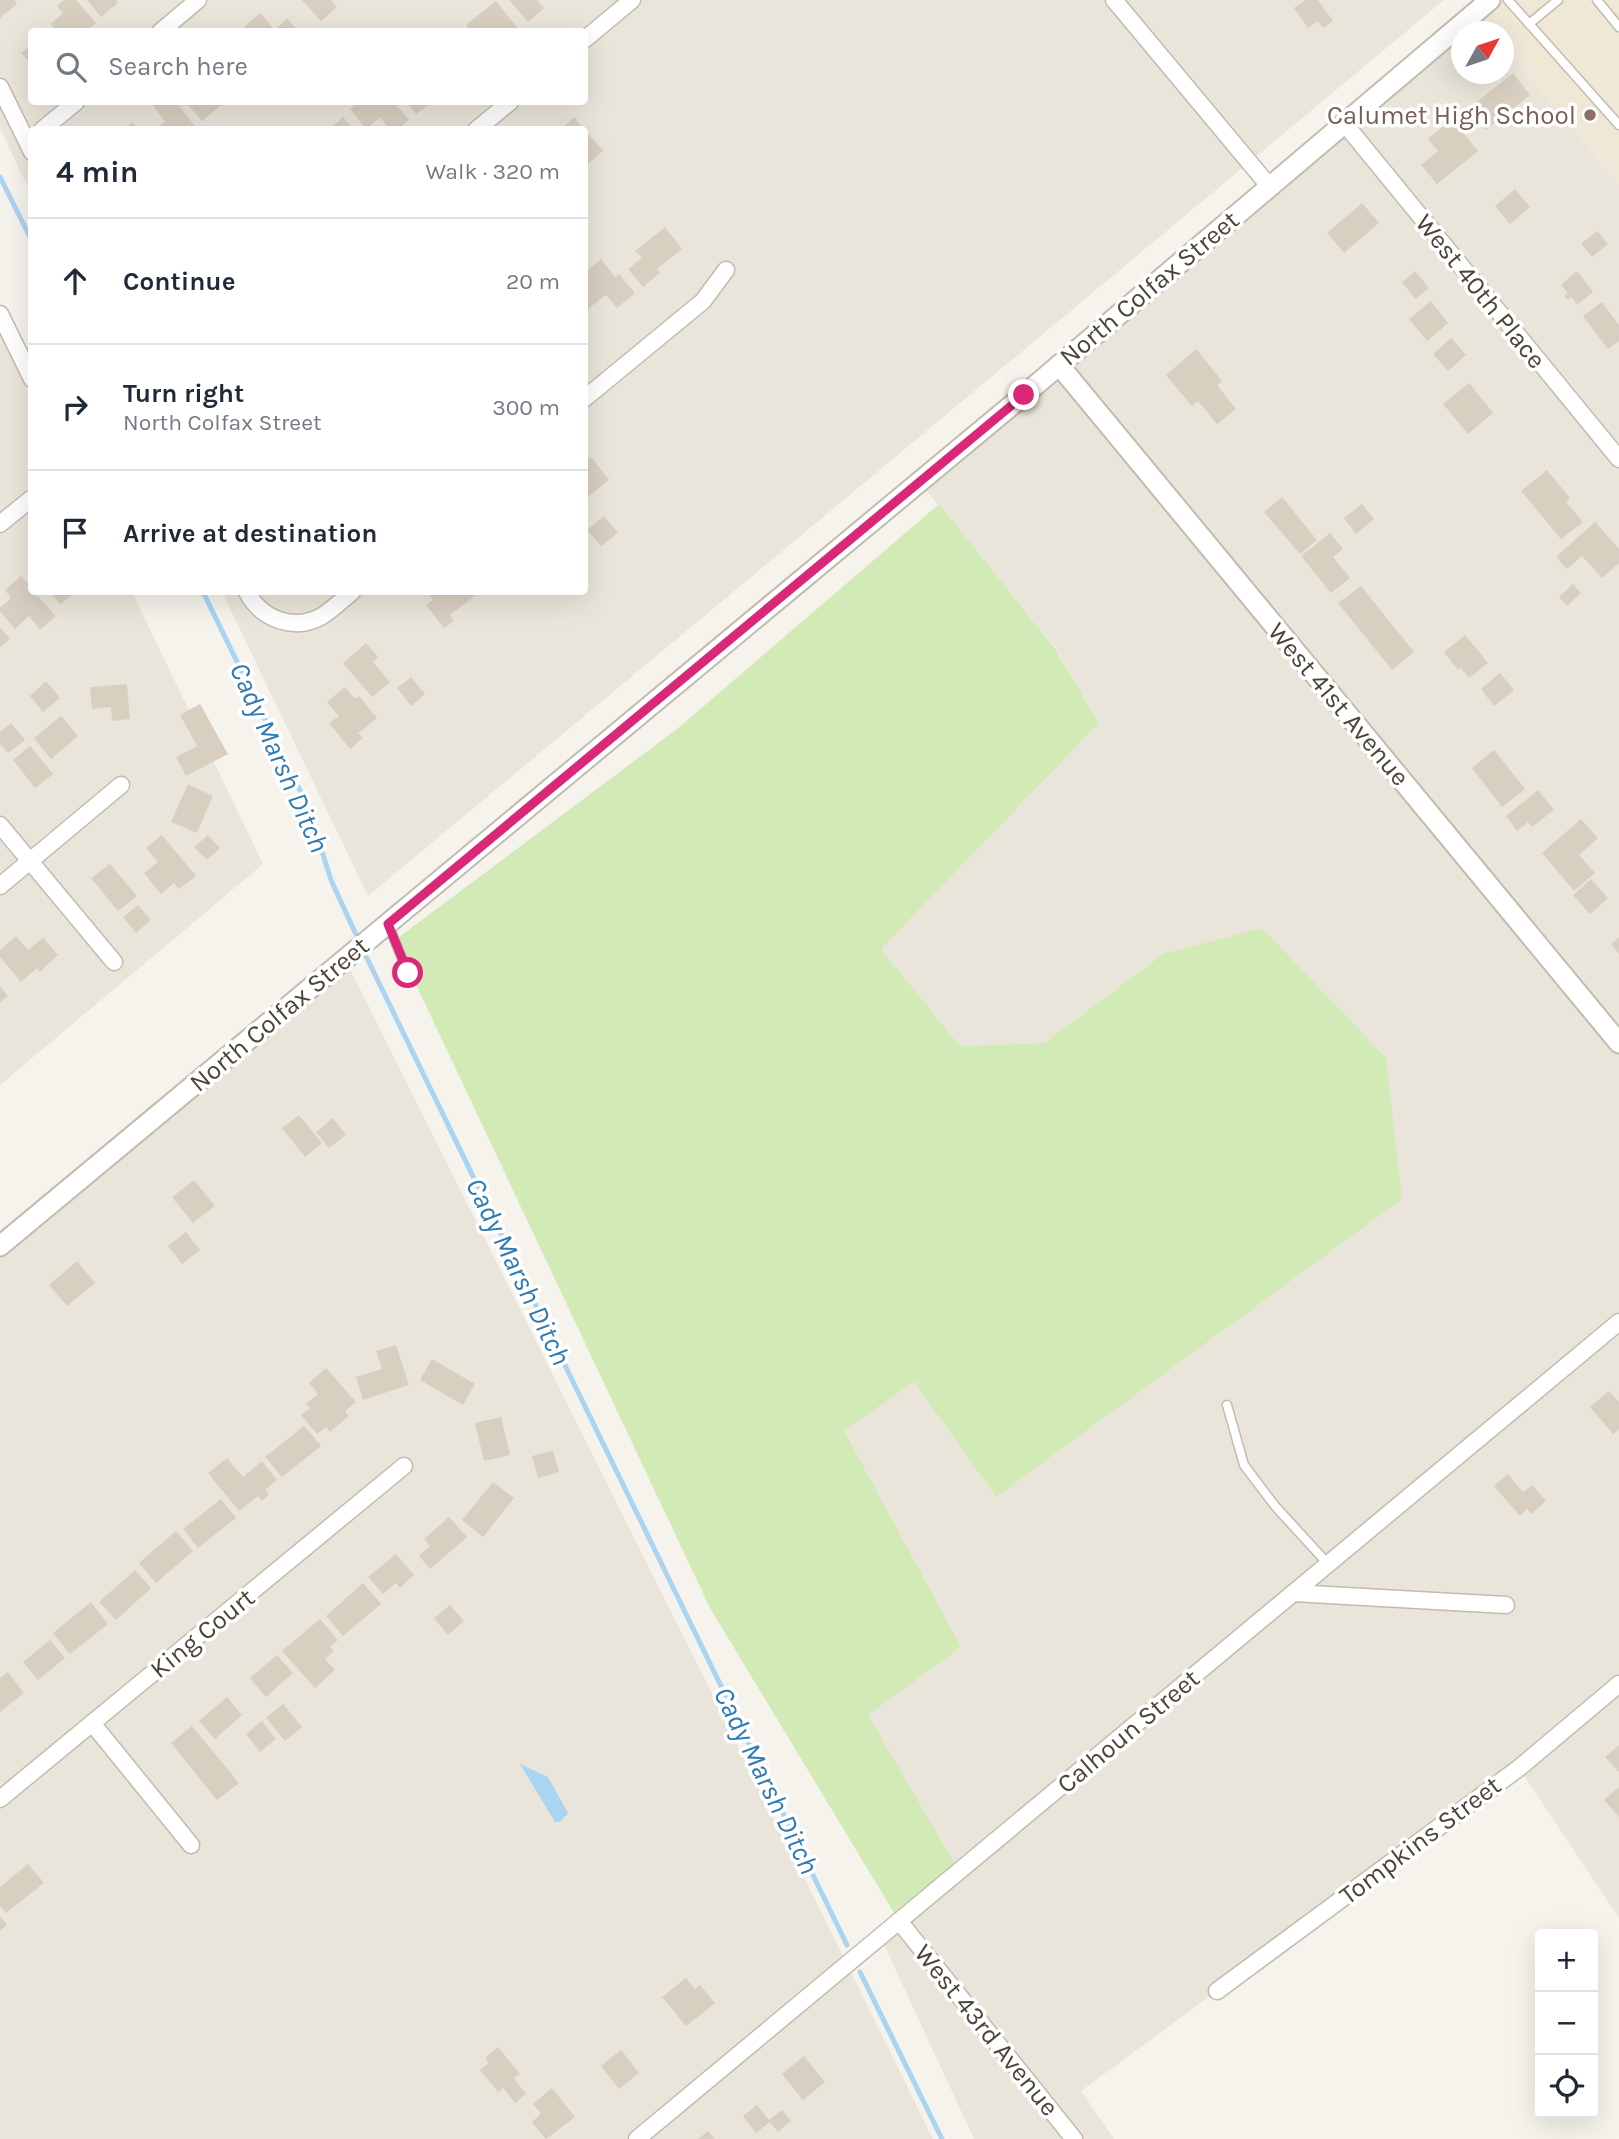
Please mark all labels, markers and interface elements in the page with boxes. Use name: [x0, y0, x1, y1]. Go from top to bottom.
north arrow: [1451, 21, 1514, 84]
search box: [28, 28, 588, 105]
icon: search: [52, 48, 90, 86]
text: Search here: [108, 51, 248, 82]
place label: Calumet High School: [1327, 100, 1576, 131]
marker: Calumet High School: [1582, 107, 1598, 123]
text: 4 min: [56, 154, 138, 190]
text: Walk · 320 m: [426, 158, 560, 185]
street label: North Colfax Street: [1053, 204, 1245, 372]
street label: West 40th Place: [1409, 208, 1552, 375]
icon: ahead: [56, 262, 94, 300]
text: Continue: [123, 266, 235, 297]
text: 20 m: [506, 268, 560, 295]
text: Turn right: [123, 378, 244, 409]
route end: [1008, 379, 1039, 410]
icon: right: [56, 388, 94, 426]
text: 300 m: [492, 394, 560, 421]
text: North Colfax Street: [123, 409, 322, 436]
icon: arrive: [56, 514, 94, 552]
text: Arrive at destination: [123, 518, 377, 549]
street label: West 41st Avenue: [1261, 616, 1416, 792]
water label: Cady Marsh Ditch: [223, 657, 336, 857]
street label: North Colfax Street: [183, 930, 375, 1098]
route start: [392, 957, 423, 988]
water label: Cady Marsh Ditch: [459, 1172, 578, 1370]
street label: King Court: [144, 1582, 261, 1685]
street label: Calhoun Street: [1051, 1663, 1206, 1800]
water label: Cady Marsh Ditch: [707, 1681, 826, 1879]
street label: Tompkins Street: [1334, 1770, 1507, 1911]
map controls: [1535, 1929, 1598, 2118]
button: +: [1535, 1929, 1598, 1992]
street label: West 43rd Avenue: [908, 1938, 1065, 2122]
button: −: [1535, 1992, 1598, 2055]
button: locate: [1535, 2055, 1598, 2118]

